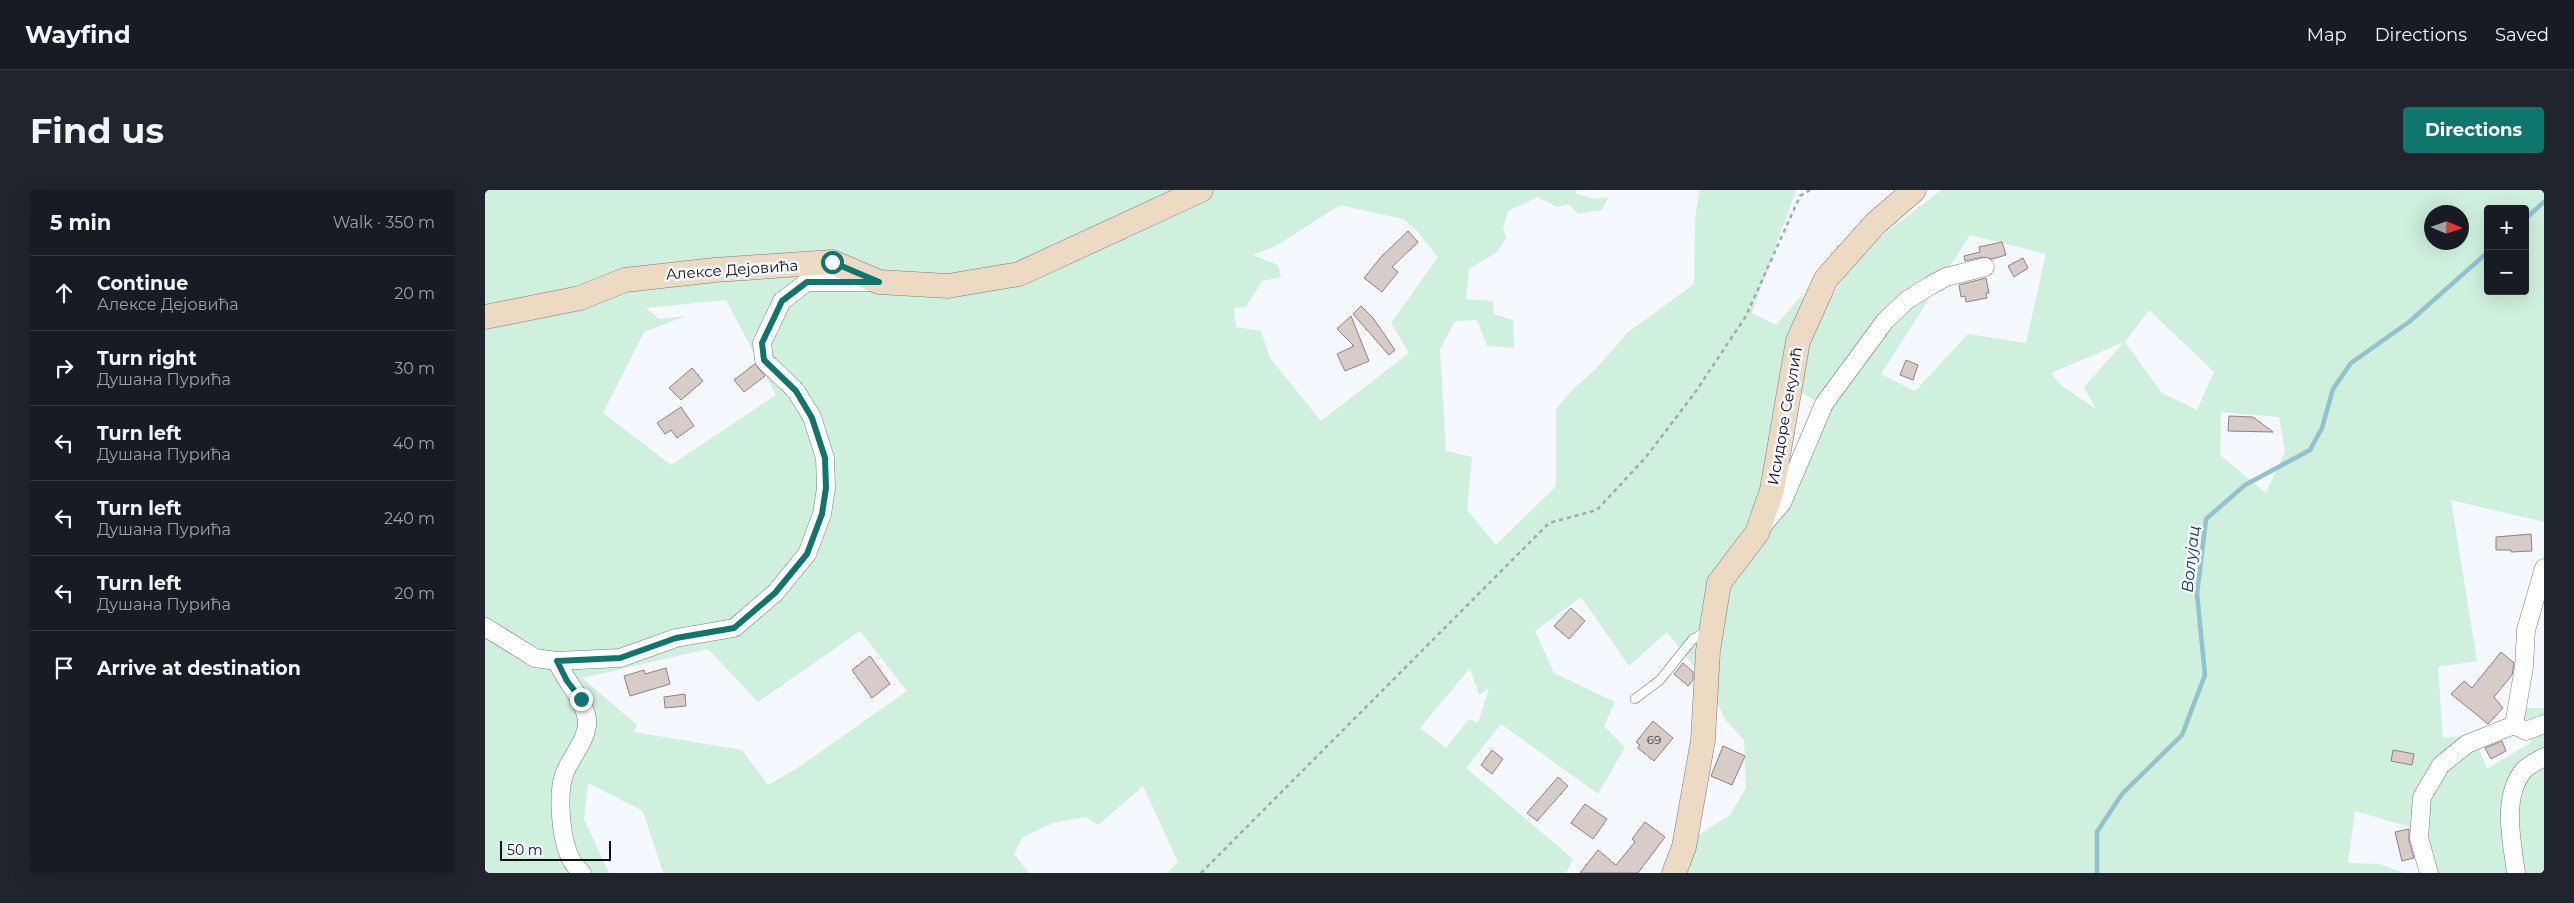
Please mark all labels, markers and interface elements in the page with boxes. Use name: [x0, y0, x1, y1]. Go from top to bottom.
text: Wayfind: [25, 20, 131, 49]
text: Map: [2307, 24, 2347, 46]
text: Directions: [2375, 24, 2467, 46]
text: Saved: [2495, 24, 2549, 46]
button: Directions: [2403, 107, 2544, 153]
text: Find us: [30, 109, 164, 152]
north arrow: [2424, 205, 2469, 250]
map controls: [2484, 205, 2529, 295]
button: +: [2484, 205, 2529, 250]
text: 5 min: [50, 210, 111, 235]
text: Walk · 350 m: [333, 213, 435, 232]
button: −: [2484, 250, 2529, 295]
route start: [821, 251, 844, 274]
street label: Алексе Дејовића: [665, 255, 799, 284]
text: Continue: [97, 272, 188, 295]
icon: ahead: [50, 279, 78, 307]
text: 20 m: [394, 284, 435, 303]
text: Алексе Дејовића: [97, 295, 238, 314]
street label: Исидоре Секулић: [1763, 345, 1806, 486]
text: Turn right: [97, 347, 197, 370]
icon: right: [50, 354, 78, 382]
text: 30 m: [394, 359, 435, 378]
text: Душана Пурића: [97, 370, 231, 389]
text: Turn left: [97, 422, 182, 445]
icon: left: [50, 429, 78, 457]
text: 40 m: [393, 434, 435, 453]
text: Душана Пурића: [97, 445, 231, 464]
text: Turn left: [97, 497, 182, 520]
icon: left: [50, 504, 78, 532]
text: 240 m: [384, 509, 435, 528]
text: Душана Пурића: [97, 520, 231, 539]
water label: Волујац: [2178, 525, 2203, 594]
text: Turn left: [97, 572, 182, 595]
icon: left: [50, 579, 78, 607]
text: 20 m: [394, 584, 435, 603]
text: Душана Пурића: [97, 595, 231, 614]
icon: arrive: [50, 654, 78, 682]
text: Arrive at destination: [97, 657, 301, 680]
route end: [570, 688, 593, 711]
house number: 69: [1647, 732, 1661, 747]
scale bar: [500, 838, 611, 861]
text: 50 m: [507, 841, 543, 859]

